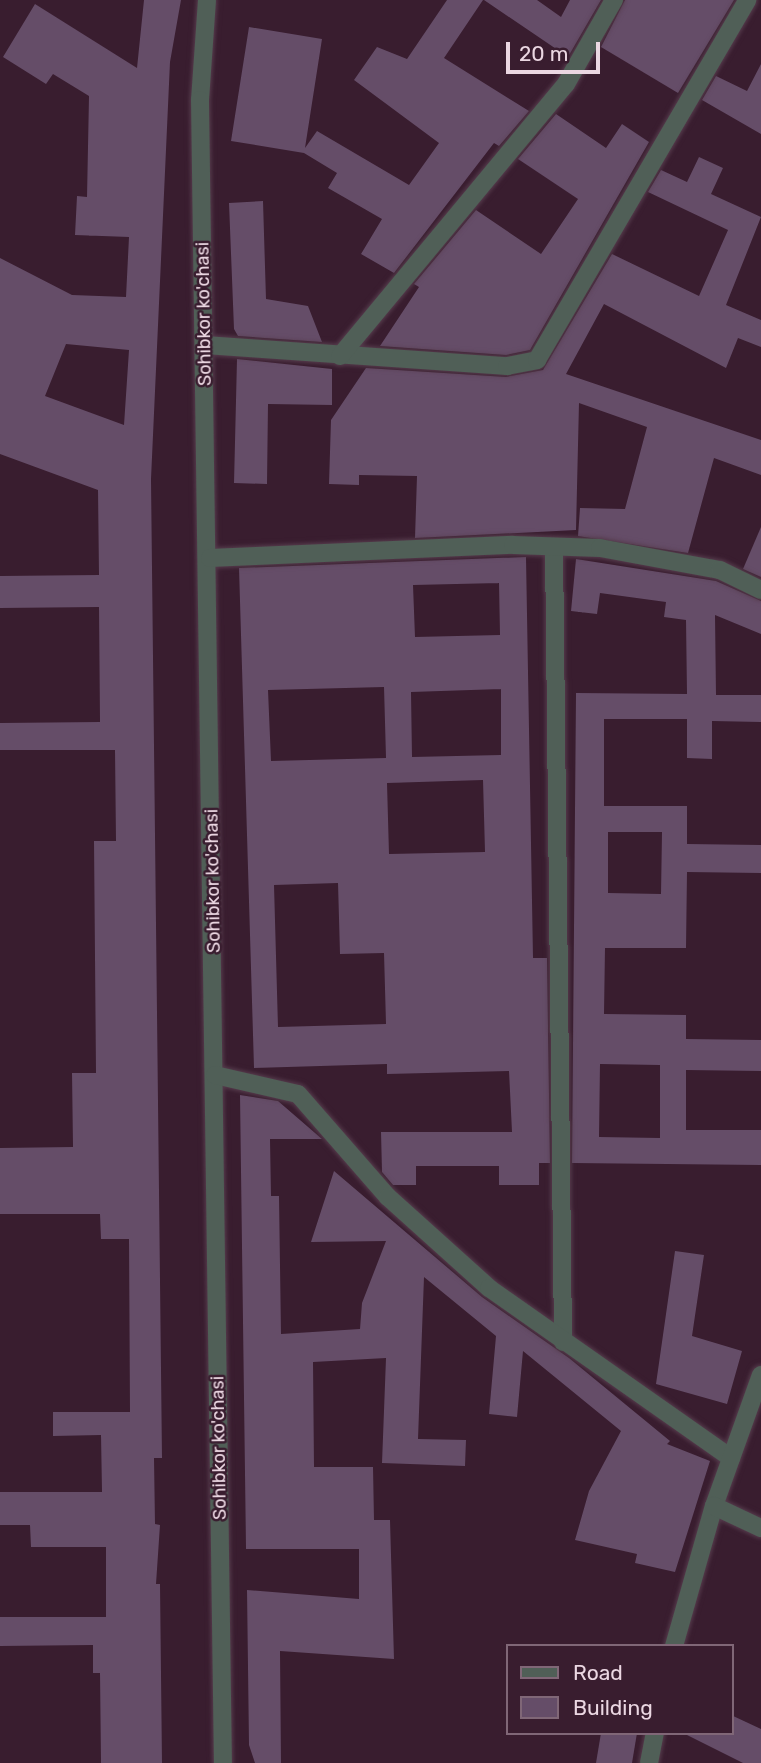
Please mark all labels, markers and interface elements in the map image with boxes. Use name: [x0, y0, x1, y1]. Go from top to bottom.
scale bar: [509, 28, 604, 72]
text: 20 m: [519, 41, 568, 66]
street label: Sohibkor ko'chasi: [192, 242, 216, 386]
street label: Sohibkor ko'chasi: [201, 809, 225, 953]
street label: Sohibkor ko'chasi: [207, 1376, 231, 1520]
legend: [505, 1644, 733, 1735]
text: Road: [573, 1660, 623, 1685]
text: Building: [573, 1695, 653, 1720]

